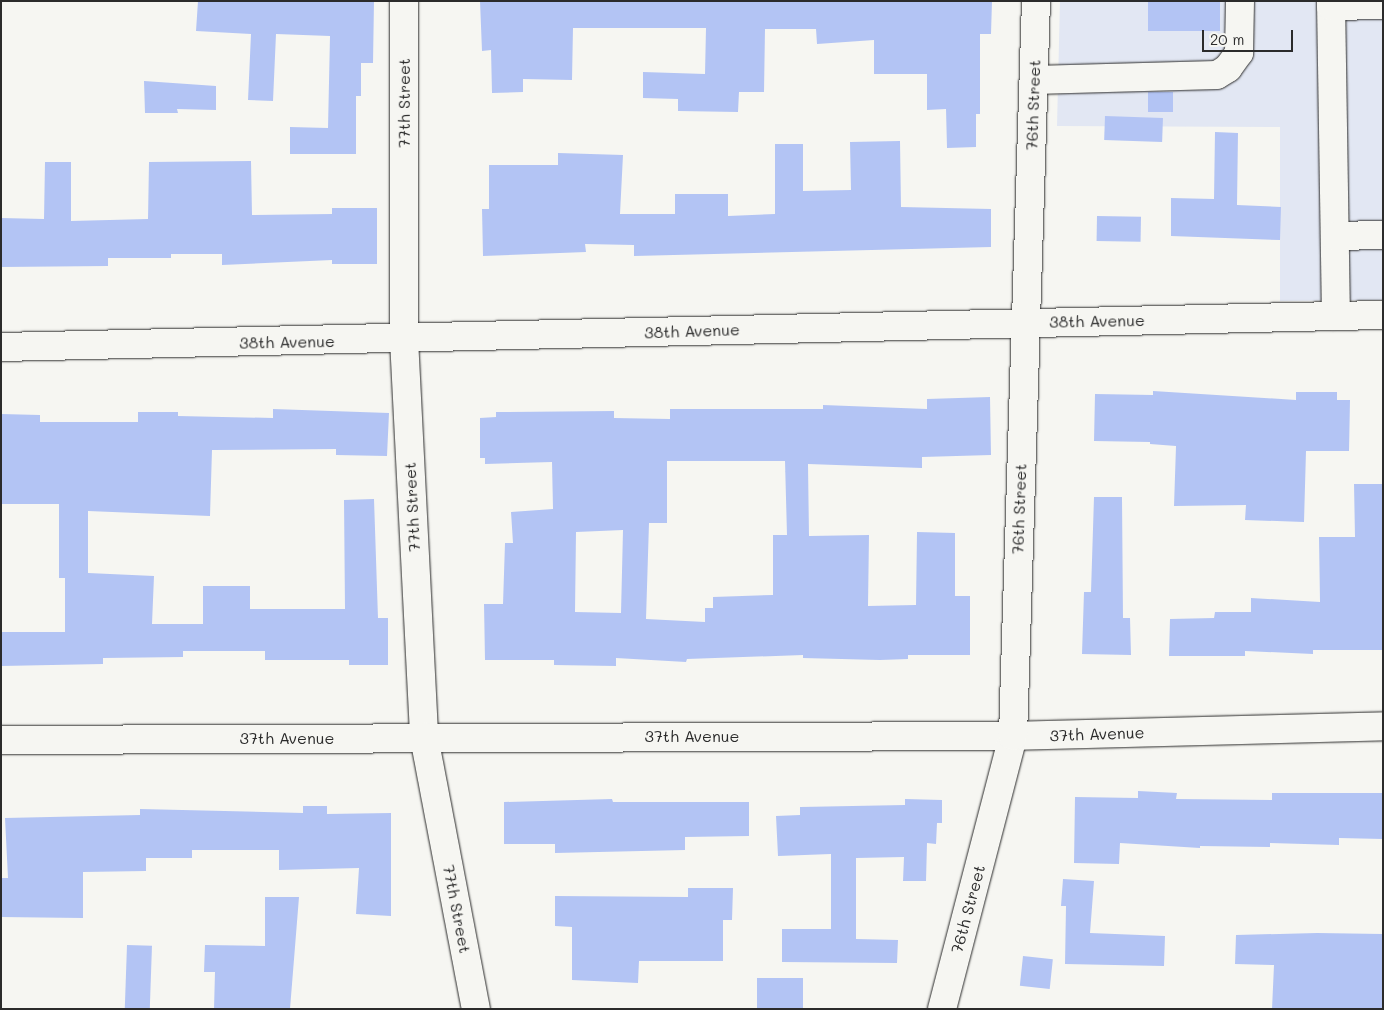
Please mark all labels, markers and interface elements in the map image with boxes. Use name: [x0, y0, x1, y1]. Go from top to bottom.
scale bar: [1204, 20, 1295, 52]
text: 20 m: [1210, 29, 1244, 49]
street label: 77th Street: [394, 58, 414, 148]
street label: 76th Street: [1022, 59, 1044, 151]
street label: 38th Avenue: [1049, 311, 1145, 331]
street label: 38th Avenue: [644, 320, 740, 342]
street label: 38th Avenue: [239, 332, 335, 352]
street label: 77th Street: [400, 462, 424, 552]
street label: 76th Street: [1008, 463, 1030, 555]
street label: 37th Avenue: [1049, 723, 1145, 745]
street label: 37th Avenue: [645, 726, 739, 746]
street label: 37th Avenue: [240, 728, 334, 748]
street label: 77th Street: [439, 863, 475, 955]
street label: 76th Street: [947, 863, 989, 955]

